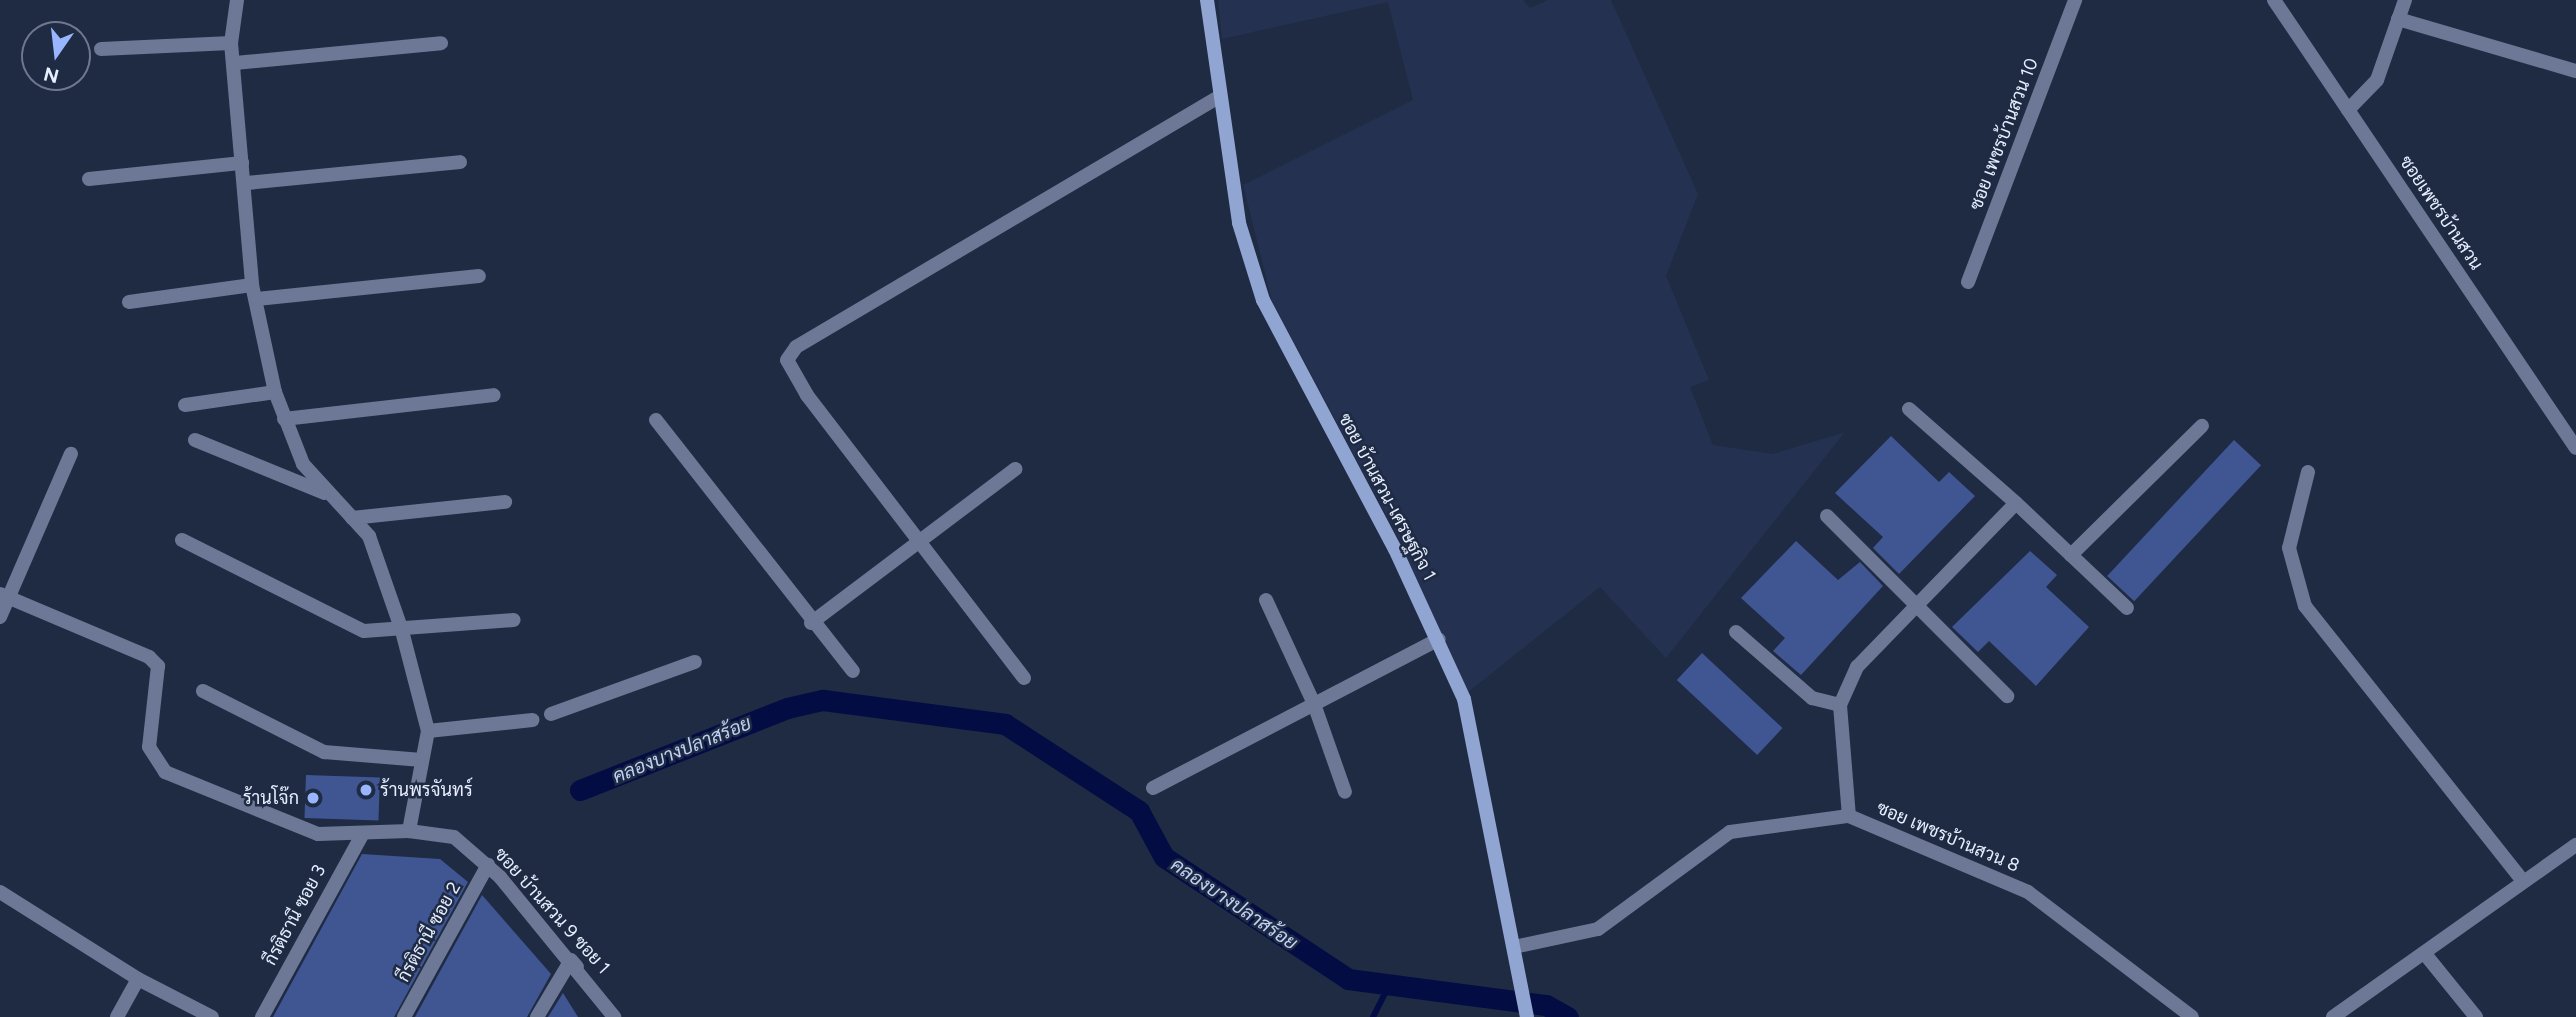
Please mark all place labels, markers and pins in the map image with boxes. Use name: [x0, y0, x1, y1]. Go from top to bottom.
place label: ร้านพรจันทร์: [380, 779, 473, 801]
marker: ร้านพรจันทร์: [358, 782, 374, 798]
place label: ร้านโจ๊ก: [243, 787, 299, 809]
marker: ร้านโจ๊ก: [305, 790, 321, 806]

